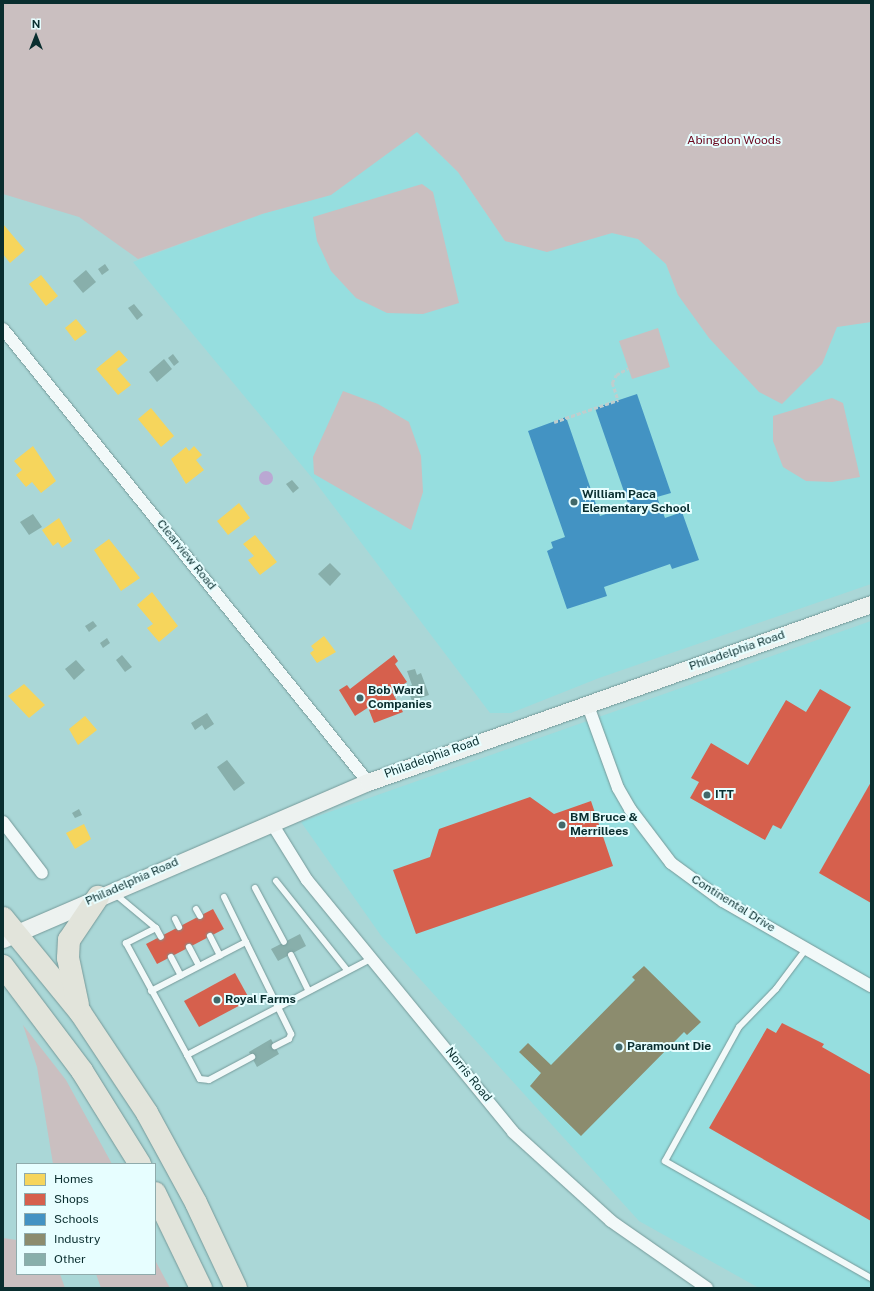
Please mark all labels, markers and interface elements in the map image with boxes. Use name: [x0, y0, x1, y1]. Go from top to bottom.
north arrow: [16, 16, 56, 56]
text: N: [32, 18, 40, 30]
park label: Abingdon Woods: [687, 134, 781, 148]
place label: William Paca Elementary School: [582, 488, 691, 516]
marker: William Paca Elementary School: [569, 497, 579, 507]
street label: Clearview Road: [153, 517, 219, 593]
street label: Philadelphia Road: [687, 628, 787, 674]
place label: Bob Ward Companies: [368, 684, 432, 712]
marker: Bob Ward Companies: [355, 693, 365, 703]
street label: Philadelphia Road: [382, 734, 482, 782]
place label: ITT: [715, 788, 734, 802]
marker: ITT: [702, 790, 712, 800]
place label: BM Bruce & Merrillees: [570, 811, 638, 839]
marker: BM Bruce & Merrillees: [557, 820, 567, 830]
street label: Philadelphia Road: [83, 855, 181, 909]
street label: Continental Drive: [688, 872, 778, 936]
place label: Royal Farms: [225, 993, 296, 1007]
marker: Royal Farms: [212, 995, 222, 1005]
place label: Paramount Die: [627, 1040, 711, 1054]
marker: Paramount Die: [614, 1042, 624, 1052]
street label: Norris Road: [442, 1045, 494, 1105]
legend: [16, 1163, 156, 1275]
text: Homes: [54, 1172, 93, 1186]
text: Shops: [54, 1192, 89, 1206]
text: Schools: [54, 1212, 99, 1226]
text: Industry: [54, 1232, 100, 1246]
text: Other: [54, 1252, 86, 1266]

